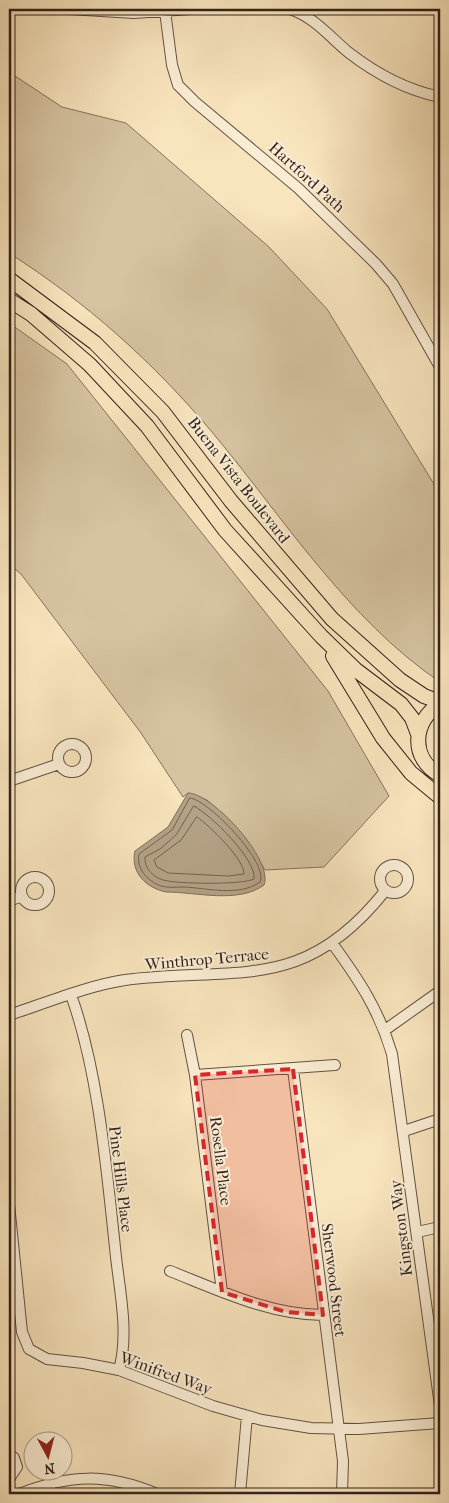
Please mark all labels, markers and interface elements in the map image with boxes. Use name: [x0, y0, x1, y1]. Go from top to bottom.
street label: Hartford Path: [265, 138, 349, 216]
street label: Buena Vista Boulevard: [184, 413, 294, 547]
street label: Winthrop Terrace: [143, 944, 270, 974]
street label: Rosella Place: [206, 1115, 236, 1207]
street label: Pine Hills Place: [105, 1125, 137, 1233]
street label: Kingston Way: [386, 1178, 416, 1277]
street label: Sherwood Street: [318, 1222, 350, 1338]
street label: Winifred Way: [116, 1347, 215, 1399]
north arrow: [22, 1430, 72, 1480]
text: N: [43, 1459, 56, 1478]

